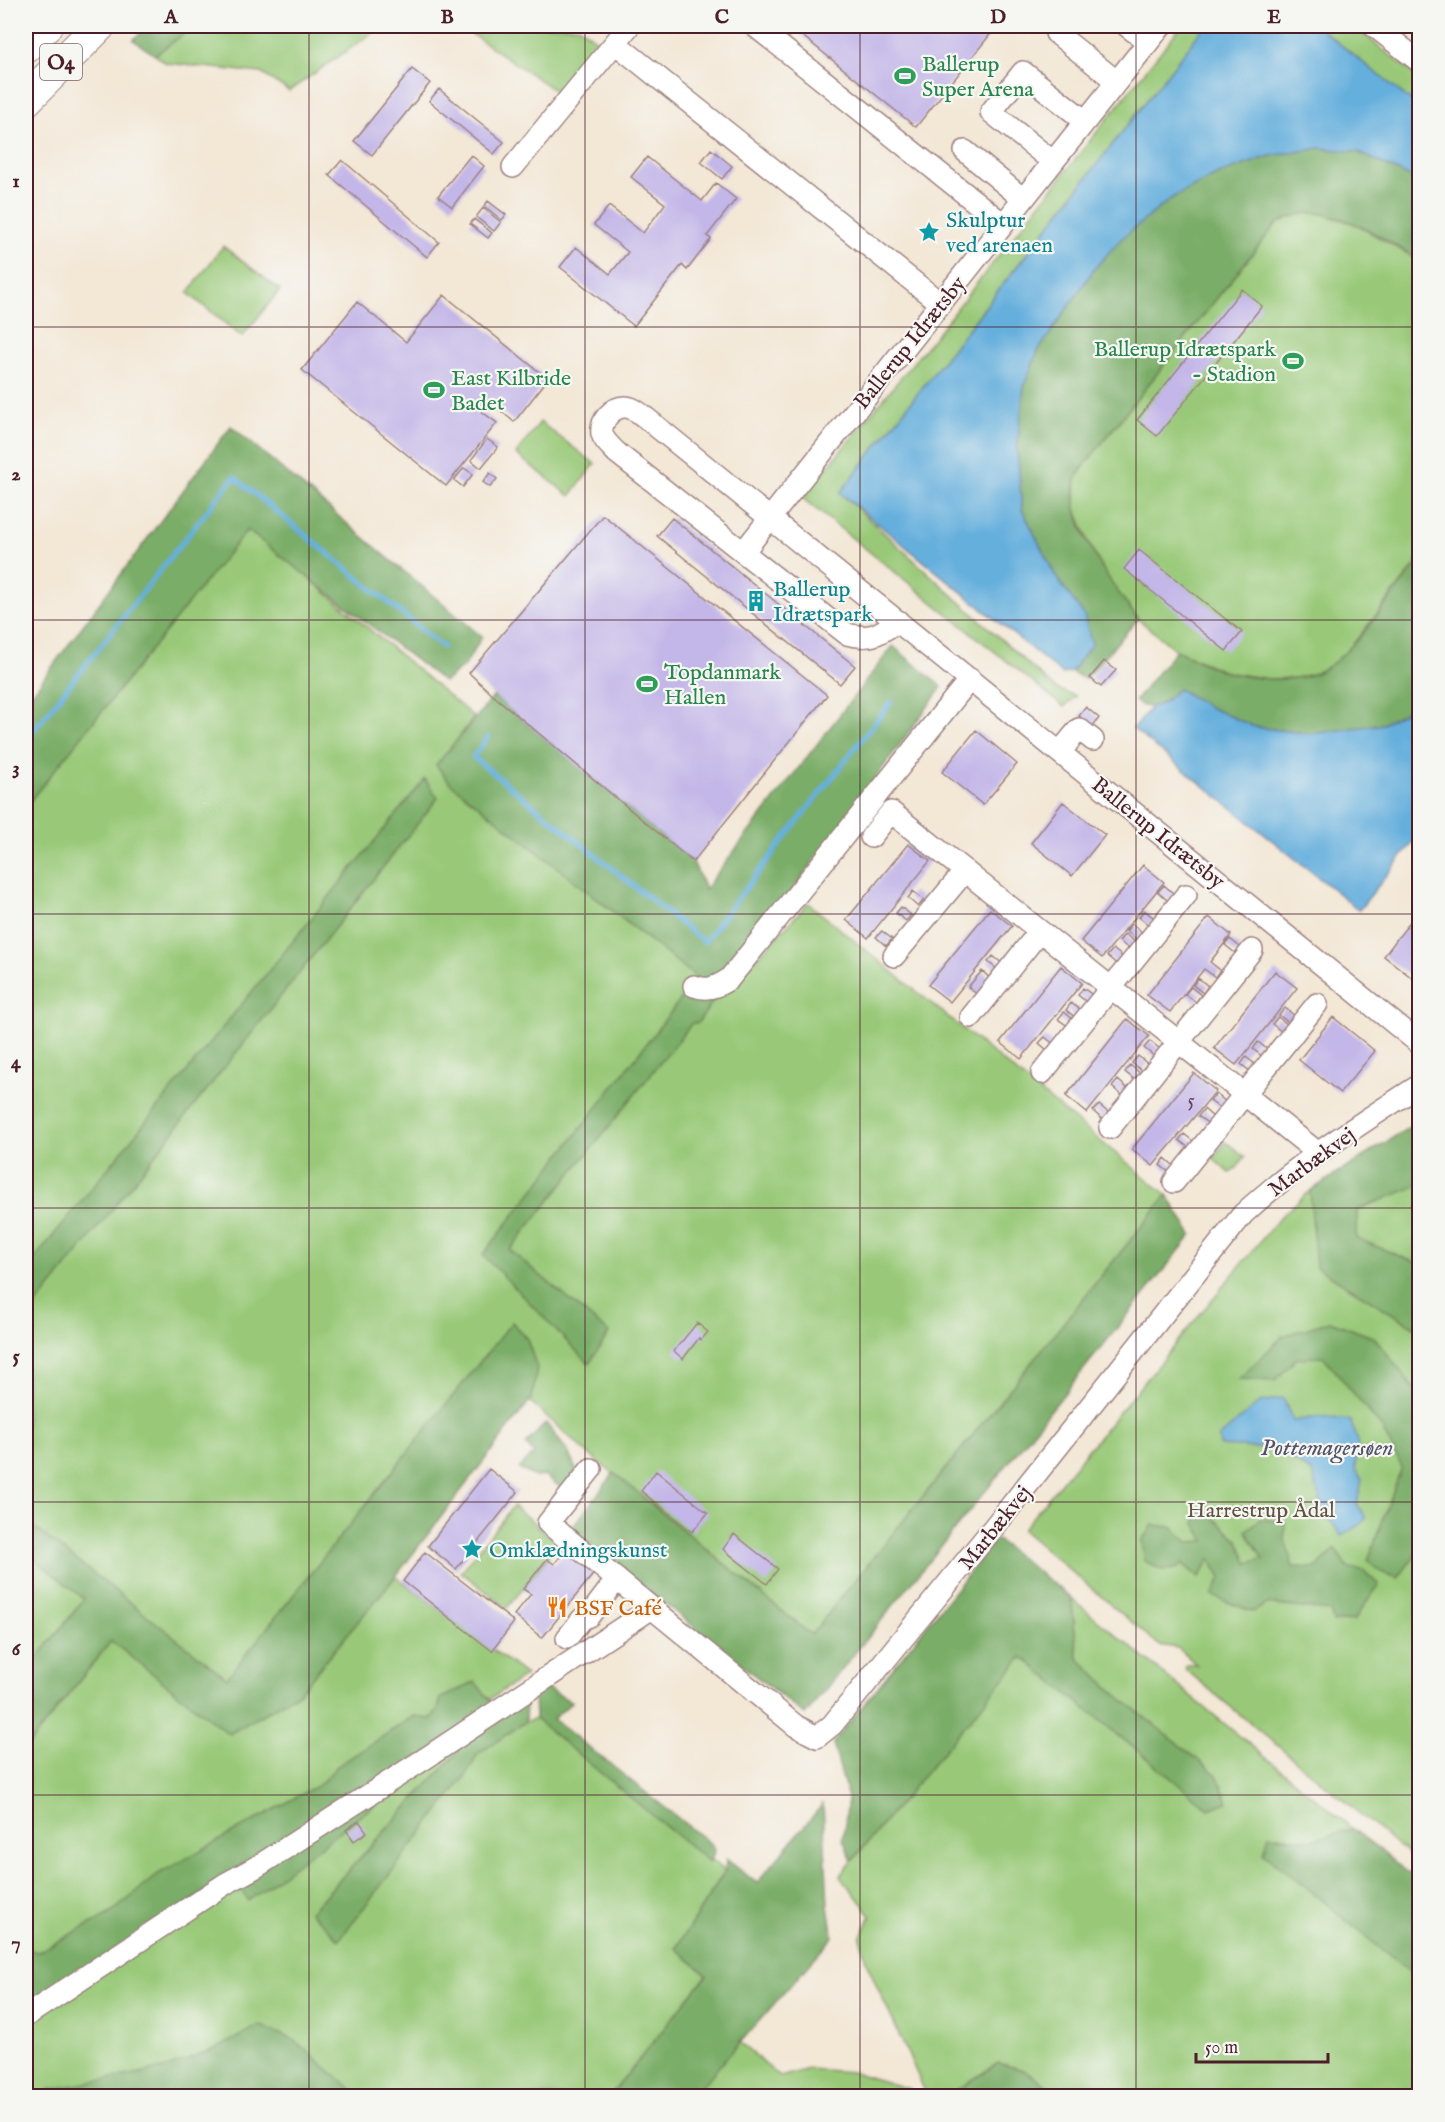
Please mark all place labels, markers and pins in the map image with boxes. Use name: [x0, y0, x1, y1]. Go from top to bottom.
place label: Ballerup Super Arena: [922, 51, 1034, 104]
sports icon: Ballerup Super Arena: [893, 64, 917, 88]
place label: Skulptur ved arenaen: [946, 207, 1053, 260]
place icon: Skulptur ved arenaen: [917, 220, 941, 244]
place label: Ballerup Idrætspark - Stadion: [1094, 336, 1276, 389]
sports icon: Ballerup Idrætspark - Stadion: [1281, 349, 1305, 373]
place label: East Kilbride Badet: [451, 365, 571, 418]
sports icon: East Kilbride Badet: [422, 378, 446, 402]
place label: Ballerup Idrætspark: [773, 576, 873, 629]
building icon: Ballerup Idrætspark: [744, 589, 768, 613]
place label: Topdanmark Hallen: [664, 659, 781, 712]
sports icon: Topdanmark Hallen: [635, 672, 659, 696]
place icon: Omklædningskunst: [460, 1537, 484, 1561]
place label: Omklædningskunst: [489, 1537, 668, 1565]
restaurant icon: BSF Café: [545, 1595, 569, 1619]
place label: BSF Café: [574, 1595, 662, 1623]

